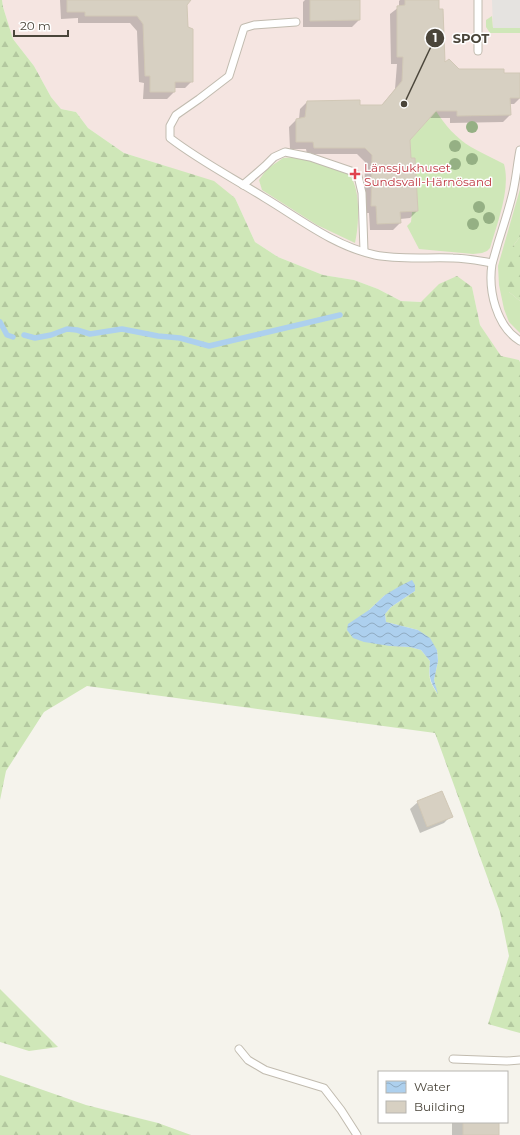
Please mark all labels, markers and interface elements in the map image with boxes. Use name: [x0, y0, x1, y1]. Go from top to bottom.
scale bar: [14, 12, 68, 38]
text: 20 m: [20, 18, 51, 33]
callout: SPOT: [425, 25, 498, 50]
text: 1: [433, 30, 437, 45]
text: SPOT: [453, 30, 489, 46]
place label: Länssjukhuset Sundsvall-Härnösand: [364, 160, 492, 189]
marker: Länssjukhuset Sundsvall-Härnösand: [349, 168, 361, 180]
legend: [378, 1071, 508, 1123]
text: Water: [414, 1079, 451, 1094]
text: Building: [414, 1099, 465, 1114]

